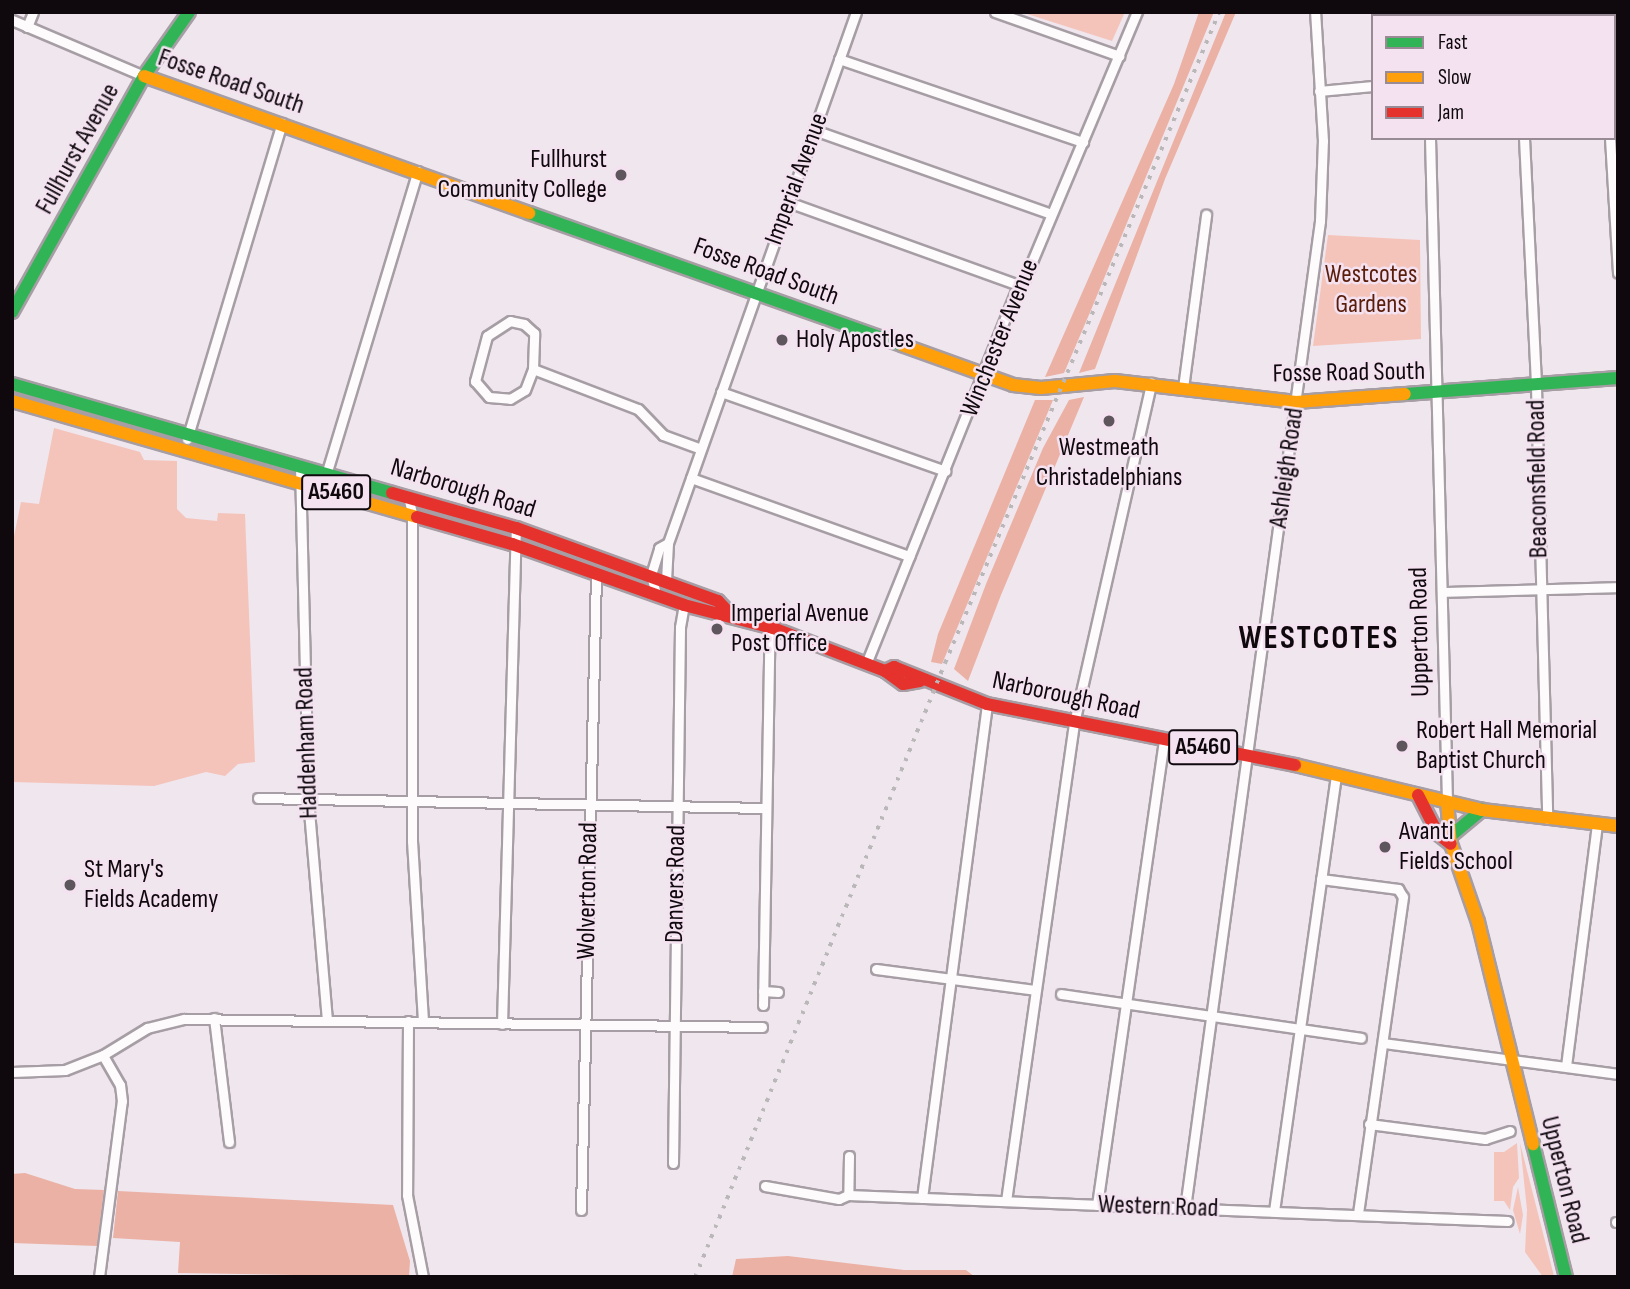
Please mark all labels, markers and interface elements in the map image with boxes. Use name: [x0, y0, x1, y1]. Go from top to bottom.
legend: [1371, 14, 1616, 140]
text: Fast: [1438, 30, 1468, 55]
street label: Fosse Road South: [154, 42, 308, 122]
text: Slow: [1438, 65, 1471, 90]
street label: Fullhurst Avenue: [29, 78, 127, 220]
text: Jam: [1438, 100, 1464, 125]
street label: Imperial Avenue: [759, 109, 835, 249]
place label: Fullhurst Community College: [437, 144, 607, 206]
marker: Fullhurst Community College: [613, 167, 629, 183]
street label: Fosse Road South: [689, 231, 843, 313]
street label: Winchester Avenue: [954, 254, 1046, 422]
park label: Westcotes Gardens: [1325, 259, 1417, 320]
place label: Holy Apostles: [796, 324, 914, 356]
marker: Holy Apostles: [774, 332, 790, 348]
street label: Fosse Road South: [1272, 356, 1426, 390]
street label: Beaconsfield Road: [1521, 399, 1555, 559]
street label: Ashleigh Road: [1263, 406, 1311, 530]
marker: Westmeath Christadelphians: [1101, 413, 1117, 429]
place label: Westmeath Christadelphians: [1036, 432, 1182, 494]
street label: Narborough Road: [387, 452, 539, 526]
road number: A5460: [301, 472, 371, 512]
street label: Upperton Road: [1403, 567, 1437, 697]
place label: Imperial Avenue Post Office: [731, 598, 869, 660]
district label: WESTCOTES: [1240, 619, 1398, 659]
marker: Imperial Avenue Post Office: [709, 621, 725, 637]
street label: Narborough Road: [989, 665, 1143, 727]
street label: Haddenham Road: [289, 667, 325, 819]
place label: Robert Hall Memorial Baptist Church: [1416, 715, 1597, 776]
road number: A5460: [1168, 726, 1238, 768]
marker: Robert Hall Memorial Baptist Church: [1394, 738, 1410, 754]
place label: Avanti Fields School: [1399, 816, 1513, 878]
street label: Wolverton Road: [571, 822, 605, 960]
street label: Danvers Road: [659, 825, 693, 943]
marker: Avanti Fields School: [1377, 839, 1393, 855]
place label: St Mary's Fields Academy: [84, 854, 218, 916]
marker: St Mary's Fields Academy: [62, 877, 78, 893]
street label: Upperton Road: [1533, 1113, 1595, 1247]
street label: Western Road: [1097, 1189, 1219, 1225]

